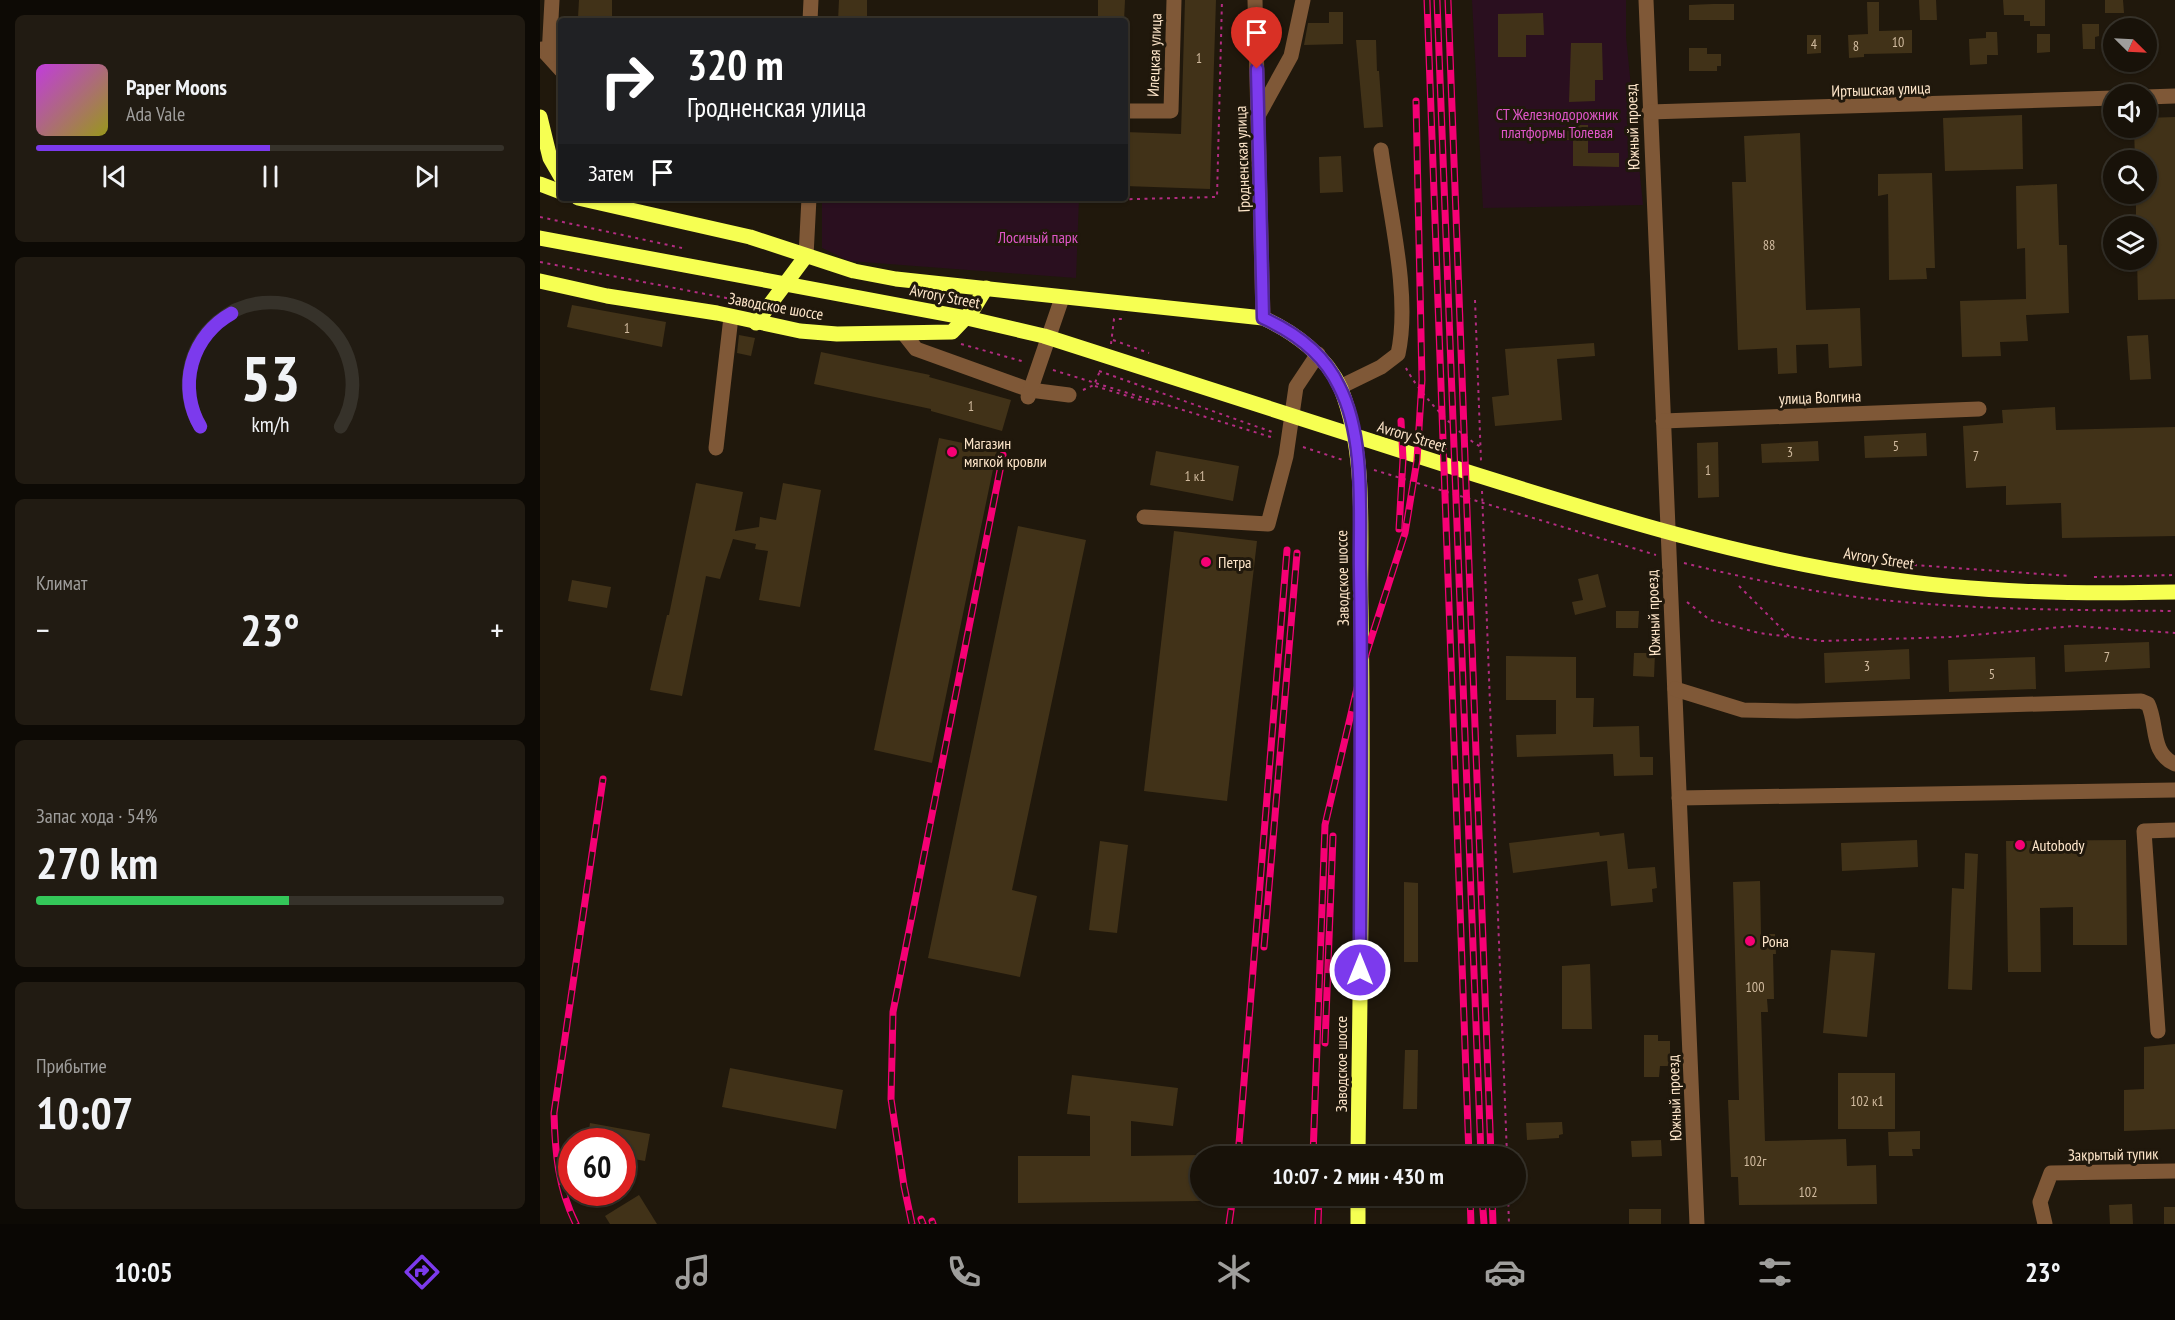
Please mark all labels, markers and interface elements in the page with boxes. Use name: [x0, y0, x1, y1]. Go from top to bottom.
pin: [1231, 7, 1282, 69]
street label: Илецкая улица: [1143, 13, 1165, 97]
icon: arrive: [1240, 16, 1273, 49]
north arrow: [2103, 18, 2157, 72]
map controls: [2103, 18, 2157, 270]
house number: 10: [1892, 33, 1904, 51]
house number: 4: [1811, 35, 1818, 53]
text: 320 m: [687, 37, 784, 92]
house number: 8: [1853, 37, 1859, 55]
icon: right: [588, 42, 666, 120]
house number: 1: [1196, 49, 1202, 67]
text: Paper Moons: [126, 73, 227, 101]
street label: Иртышская улица: [1831, 77, 1931, 101]
street label: Южный проезд: [1621, 84, 1643, 170]
button: sound: [2103, 84, 2157, 138]
text: Гродненская улица: [687, 90, 866, 124]
text: Ada Vale: [126, 101, 185, 127]
park label: СТ Железнодорожник платформы Толевая: [1496, 104, 1619, 142]
street label: Гродненская улица: [1230, 106, 1254, 212]
button: search: [2103, 150, 2157, 204]
icon: arrive: [646, 156, 679, 189]
text: Затем: [588, 159, 634, 187]
icon: previous: [98, 160, 131, 193]
icon: pause: [254, 160, 287, 193]
icon: next: [410, 160, 443, 193]
button: layers: [2103, 216, 2157, 270]
park label: Лосиный парк: [997, 227, 1079, 247]
house number: 88: [1763, 236, 1775, 254]
street label: Avrory Street: [908, 279, 982, 313]
street label: Заводское шоссе: [727, 288, 825, 324]
house number: 1: [624, 319, 630, 337]
text: 53: [240, 337, 300, 418]
street label: улица Волгина: [1779, 386, 1861, 408]
house number: 1: [968, 397, 974, 415]
text: km/h: [251, 411, 289, 439]
street label: Avrory Street: [1375, 416, 1449, 456]
place label: Магазин мягкой кровли: [964, 433, 1047, 471]
house number: 5: [1893, 437, 1899, 455]
house number: 3: [1787, 443, 1793, 461]
marker: Магазин мягкой кровли: [945, 445, 959, 459]
house number: 7: [1973, 447, 1979, 465]
house number: 1: [1705, 461, 1711, 479]
house number: 1 к1: [1185, 467, 1206, 485]
street label: Заводское шоссе: [1331, 530, 1353, 626]
street label: Avrory Street: [1842, 543, 1916, 574]
place label: Петра: [1218, 552, 1252, 572]
marker: Петра: [1199, 555, 1213, 569]
text: Климат: [36, 570, 87, 596]
street label: Южный проезд: [1642, 570, 1664, 656]
text: 23°: [240, 600, 300, 658]
text: −: [36, 608, 50, 651]
text: +: [490, 608, 504, 651]
house number: 7: [2104, 648, 2110, 666]
house number: 3: [1864, 657, 1870, 675]
house number: 5: [1989, 665, 1995, 683]
text: Запас хода · 54%: [36, 803, 157, 829]
text: 270 km: [36, 833, 158, 891]
place label: Autobody: [2032, 835, 2085, 855]
marker: Autobody: [2013, 838, 2027, 852]
place label: Рона: [1762, 931, 1789, 951]
marker: Рона: [1743, 934, 1757, 948]
position arrow: [1328, 938, 1392, 1002]
house number: 100: [1746, 978, 1764, 996]
street label: Заводское шоссе: [1331, 1016, 1351, 1112]
text: Прибытие: [36, 1053, 107, 1079]
street label: Южный проезд: [1663, 1055, 1685, 1141]
text: 10:07: [36, 1083, 133, 1141]
house number: 102 к1: [1850, 1092, 1884, 1110]
speed limit sign: 60: [558, 1128, 636, 1206]
street label: Закрытый тупик: [2068, 1143, 2159, 1165]
house number: 102г: [1743, 1152, 1767, 1170]
text: 10:07 · 2 мин · 430 m: [1272, 1162, 1444, 1190]
house number: 102: [1799, 1183, 1817, 1201]
icon: directions: [401, 1251, 443, 1293]
icon: music: [672, 1251, 714, 1293]
icon: phone: [943, 1251, 985, 1293]
icon: climate: [1213, 1251, 1255, 1293]
icon: car: [1484, 1251, 1526, 1293]
icon: filters: [1754, 1251, 1796, 1293]
text: 10:05: [114, 1255, 173, 1289]
text: 23°: [2025, 1255, 2061, 1289]

